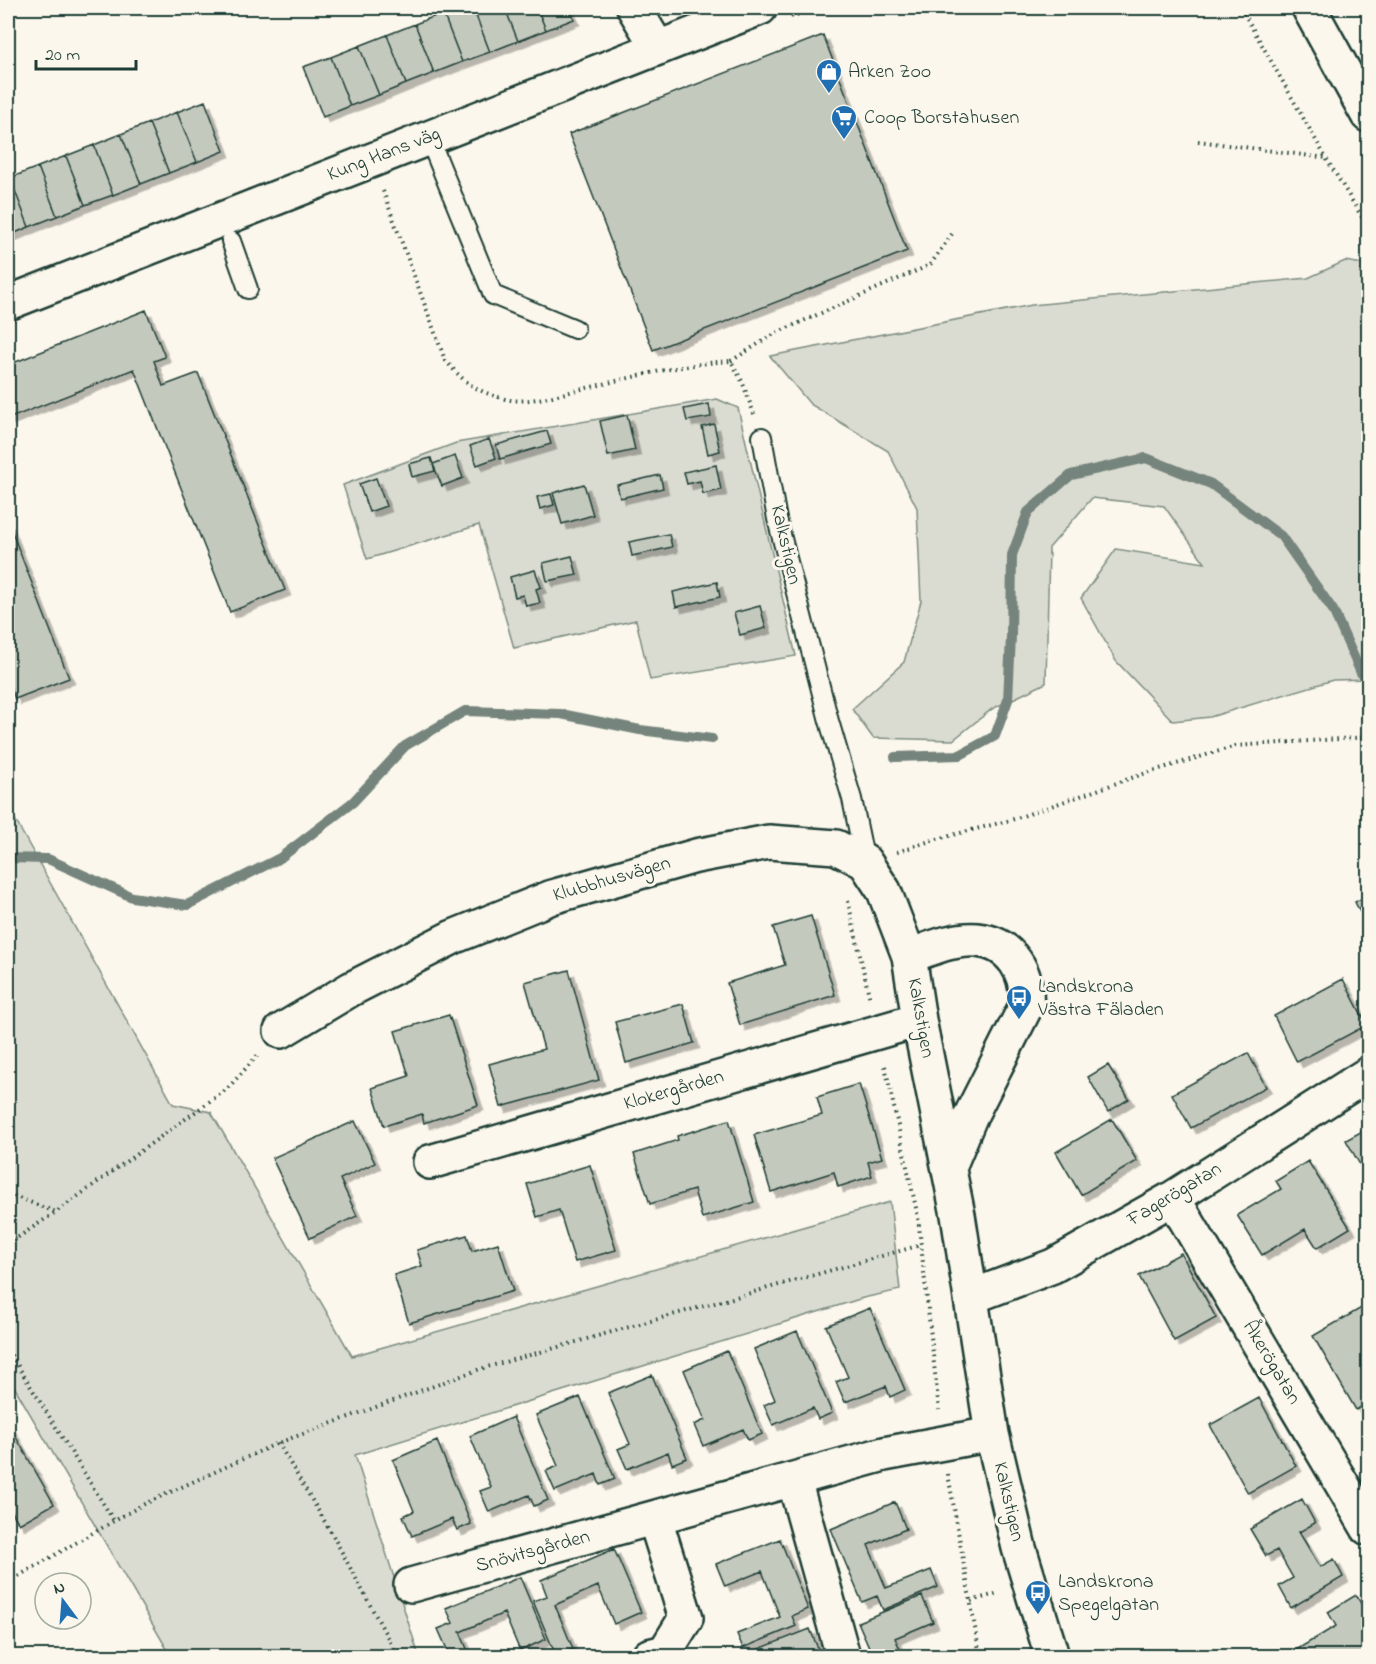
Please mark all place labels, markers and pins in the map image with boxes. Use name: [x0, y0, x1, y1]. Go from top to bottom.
shop icon: Arken Zoo: [814, 57, 844, 95]
place label: Arken Zoo: [848, 58, 931, 87]
supermarket icon: Coop Borstahusen: [829, 103, 859, 141]
place label: Coop Borstahusen: [864, 104, 1019, 133]
place label: Landskrona Västra Fäladen: [1037, 973, 1164, 1025]
bus stop icon: Landskrona Västra Fäladen: [1004, 983, 1034, 1021]
place label: Landskrona Spegelgatan: [1058, 1568, 1159, 1621]
bus stop icon: Landskrona Spegelgatan: [1023, 1578, 1053, 1616]

